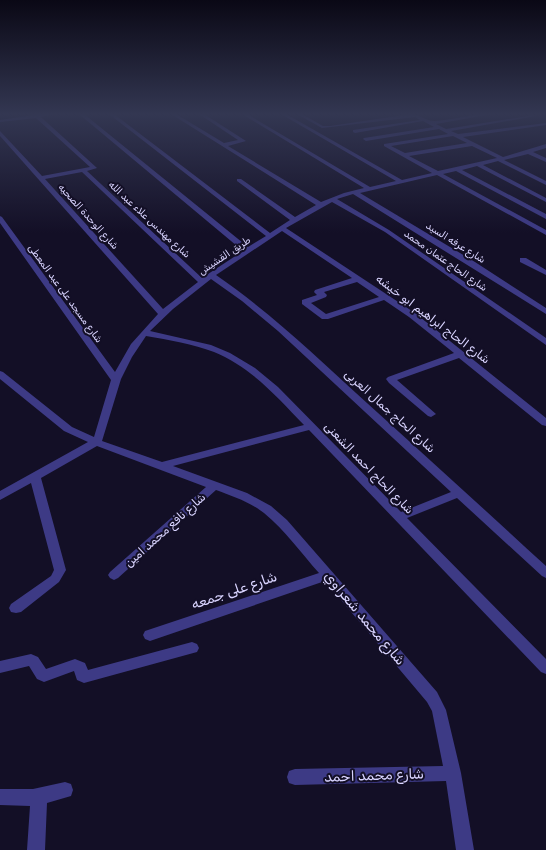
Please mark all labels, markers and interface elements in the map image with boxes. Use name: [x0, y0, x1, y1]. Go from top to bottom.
street label: شارع مهندس علاء عبد الله: [105, 179, 193, 261]
street label: شارع الوحدة الصحيه: [55, 181, 121, 253]
street label: شارع عرفه السيد: [423, 220, 487, 267]
street label: شارع الحاج عتمان محمد: [401, 228, 489, 295]
street label: طريق القشيش: [196, 234, 253, 278]
street label: شارع مسجد على عبد المعطى: [25, 242, 105, 346]
street label: شارع الحاج ابراهيم ابو خيشه: [372, 271, 493, 368]
street label: شارع الحاج جمال العربى: [340, 366, 438, 457]
street label: شارع الحاج احمد الشعنى: [320, 419, 417, 518]
street label: شارع نافع محمد امين: [122, 490, 210, 572]
street label: شارع على جمعه: [189, 568, 280, 615]
street label: شارع محمد شعراوي: [319, 568, 409, 670]
street label: شارع محمد احمد: [324, 765, 424, 788]

